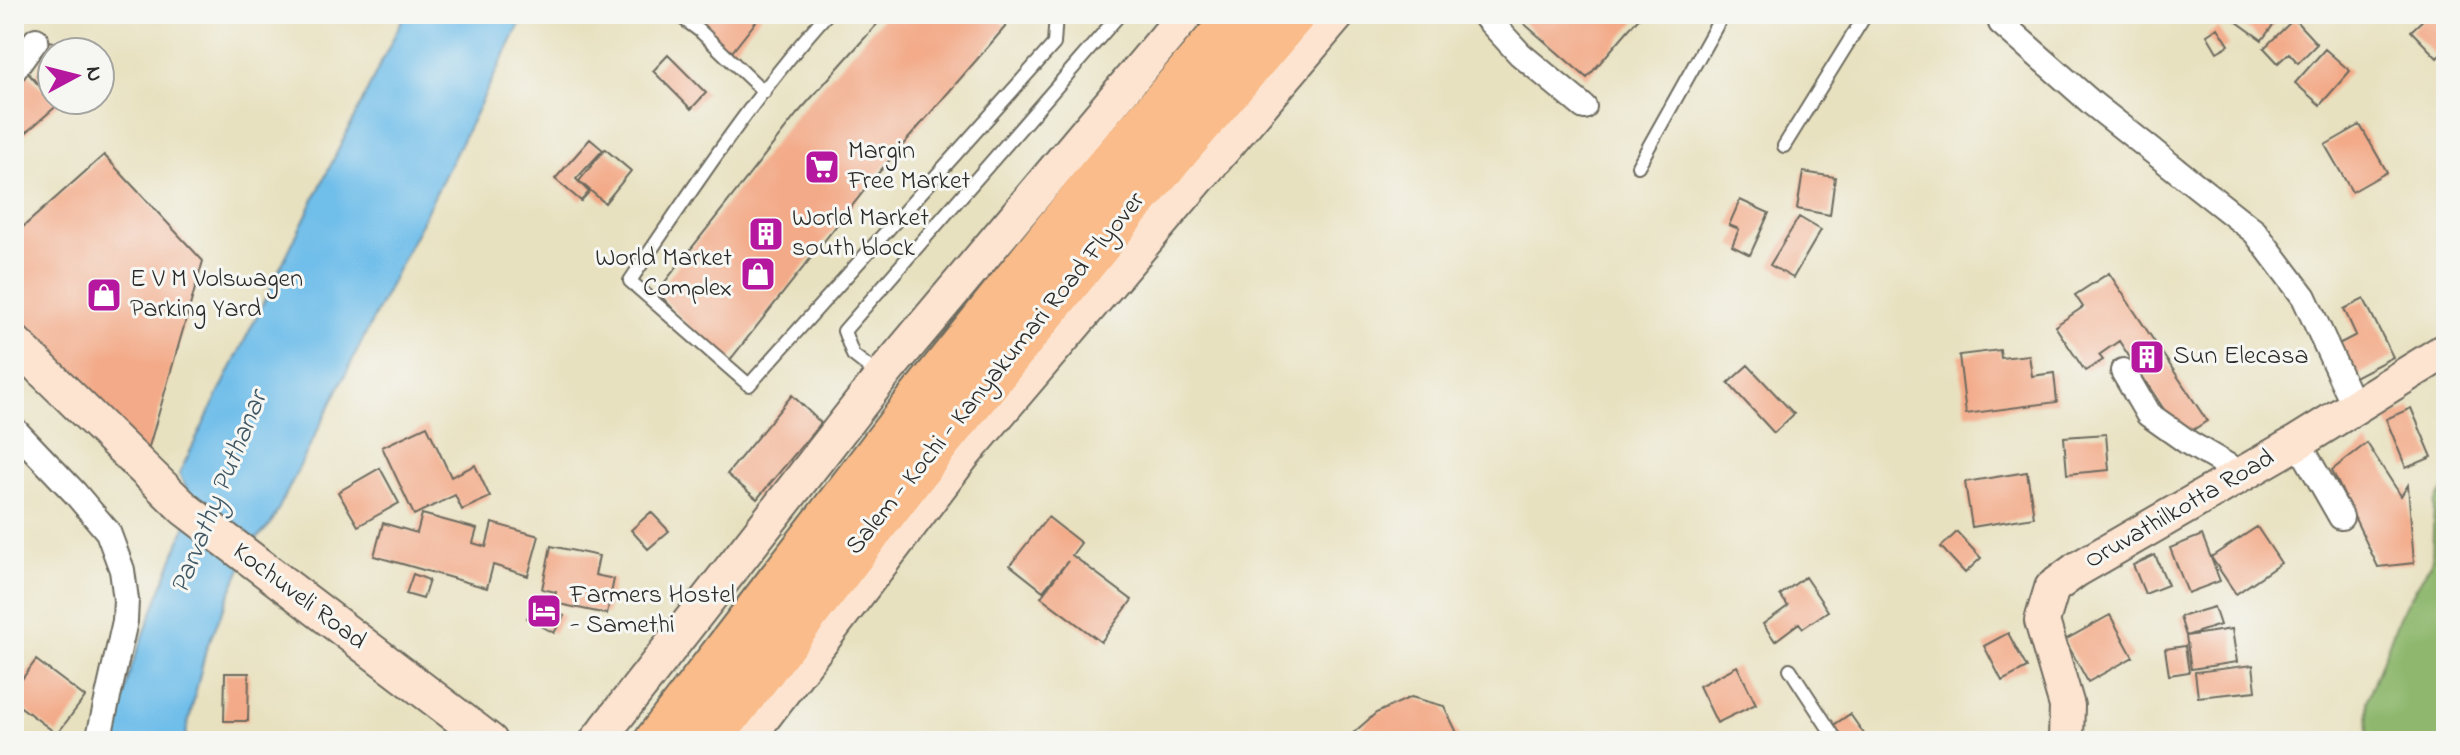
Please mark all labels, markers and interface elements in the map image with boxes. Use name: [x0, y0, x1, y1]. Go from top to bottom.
north arrow: [36, 36, 116, 116]
text: N: [76, 65, 110, 83]
place label: Margin Free Market: [847, 133, 971, 201]
supermarket icon: Margin Free Market: [803, 148, 841, 186]
street label: Salem - Kochi - Kanyakumari Road Flyover: [837, 183, 1156, 564]
place label: World Market south block: [792, 200, 929, 268]
building icon: World Market south block: [747, 215, 785, 253]
place label: World Market Complex: [595, 240, 732, 308]
shop icon: World Market Complex: [739, 255, 777, 293]
place label: E V M Volswagen Parking Yard: [130, 261, 303, 329]
shop icon: E V M Volswagen Parking Yard: [85, 276, 123, 314]
building icon: Sun Elecasa: [2128, 338, 2166, 376]
place label: Sun Elecasa: [2173, 338, 2308, 376]
water label: Parvathy Puthanar: [161, 382, 281, 601]
street label: Oruvathilkotta Road: [2078, 440, 2282, 580]
street label: Kochuveli Road: [224, 534, 374, 660]
place label: Farmers Hostel - Samethi: [569, 577, 735, 645]
hotel icon: Farmers Hostel - Samethi: [525, 592, 563, 630]

